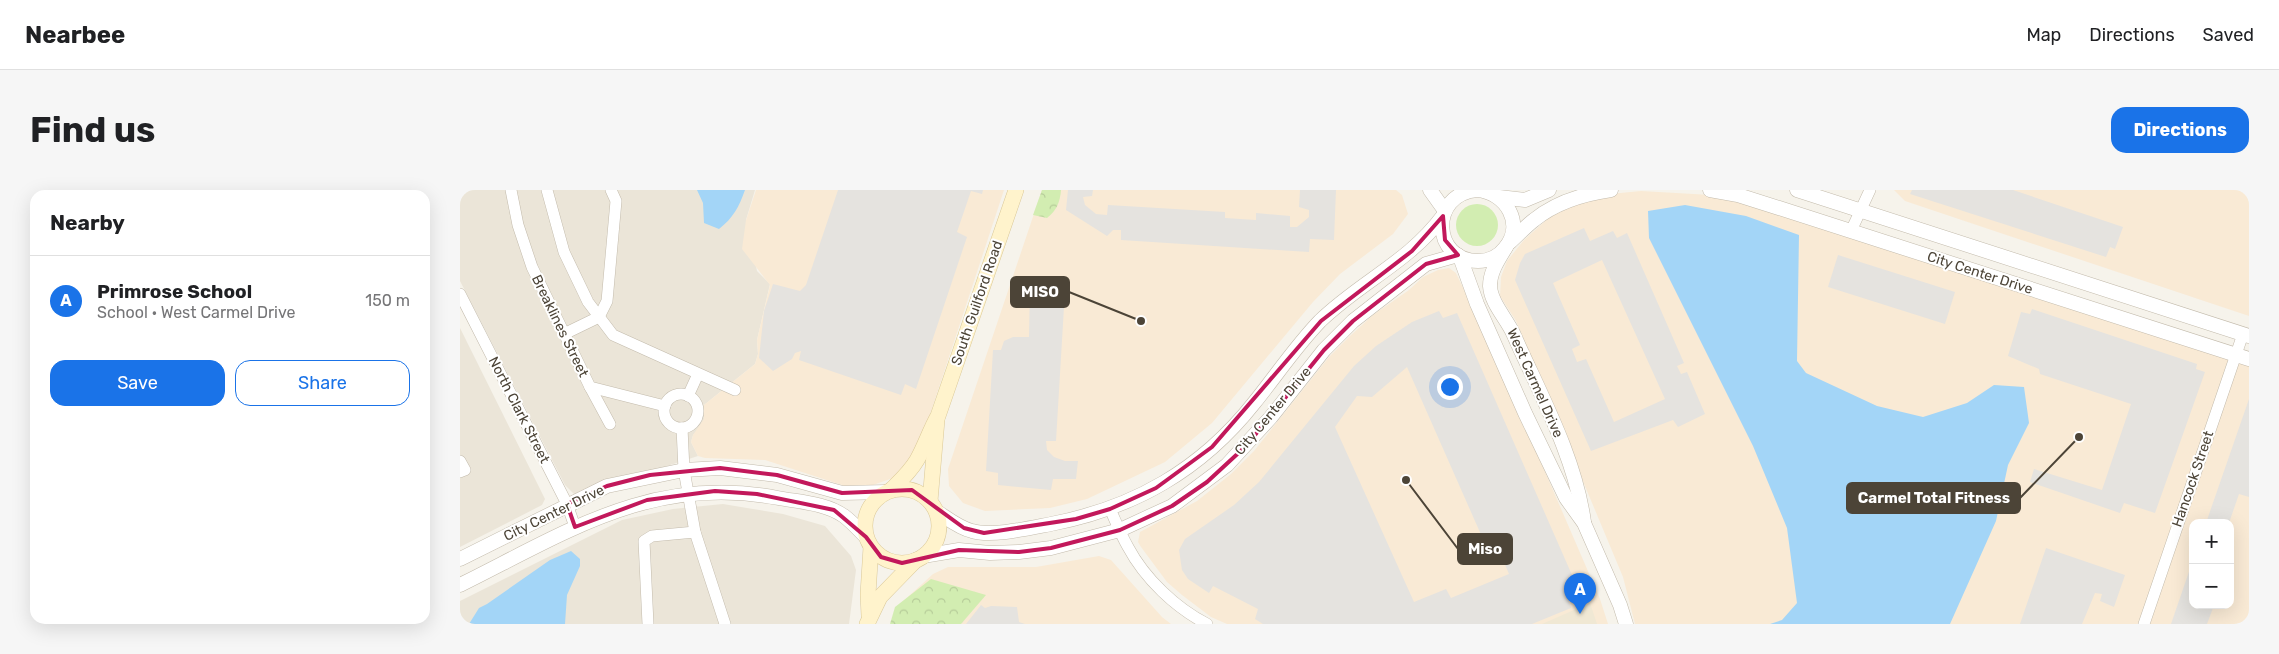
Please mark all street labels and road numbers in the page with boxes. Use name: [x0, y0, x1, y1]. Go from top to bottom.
street label: South Guilford Road: [948, 238, 1006, 368]
street label: City Center Drive: [1925, 248, 2035, 298]
street label: Breaklines Street: [528, 272, 592, 380]
street label: West Carmel Drive: [1503, 326, 1567, 440]
street label: North Clark Street: [485, 354, 553, 467]
street label: City Center Drive: [1231, 363, 1315, 459]
street label: Hancock Street: [2169, 428, 2218, 529]
street label: City Center Drive: [501, 481, 607, 545]

